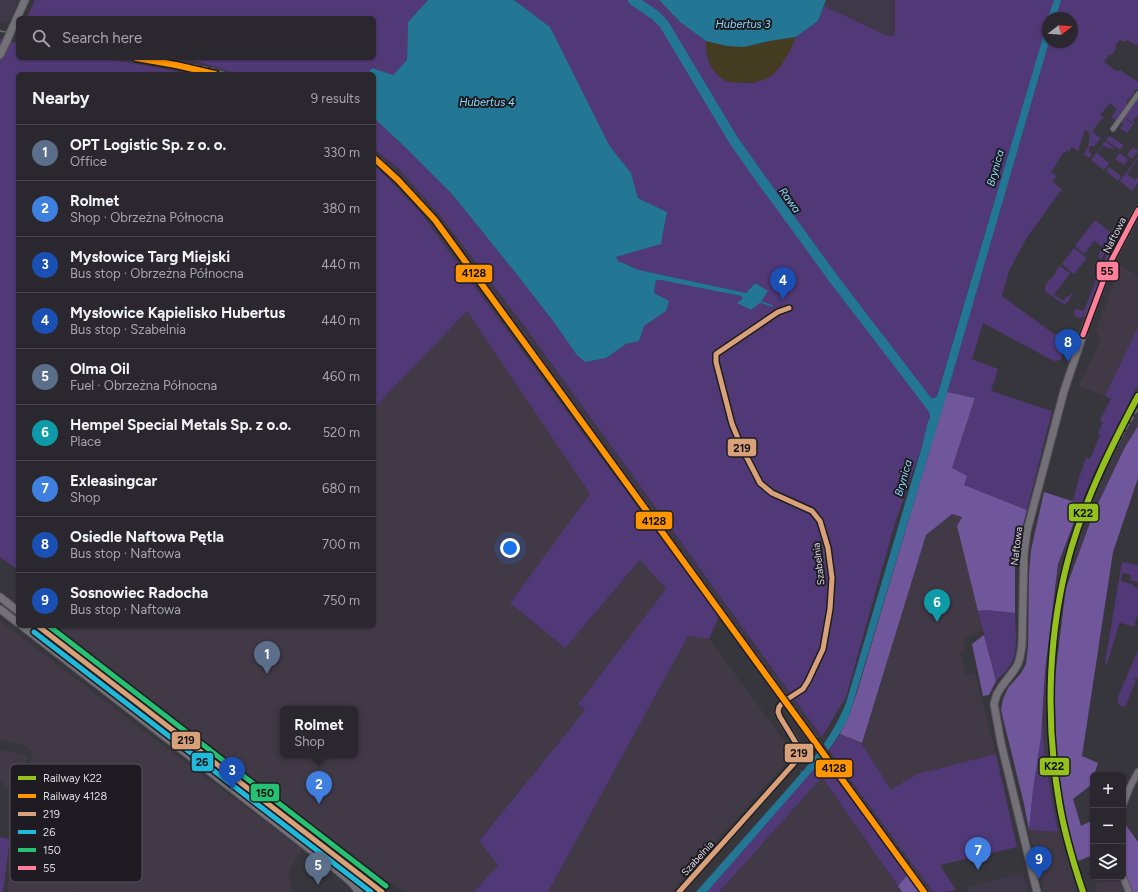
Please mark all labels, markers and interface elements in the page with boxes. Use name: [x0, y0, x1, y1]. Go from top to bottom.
north arrow: [1042, 12, 1078, 48]
search box: [16, 16, 376, 60]
water label: Hubertus 3: [716, 18, 770, 31]
icon: search: [30, 27, 52, 49]
text: Search here: [62, 29, 142, 47]
text: Nearby: [32, 88, 90, 108]
text: 9 results: [311, 91, 360, 106]
water label: Hubertus 4: [459, 96, 515, 109]
text: OPT Logistic Sp. z o. o.: [70, 136, 226, 154]
text: 1: [42, 145, 48, 160]
text: 330 m: [323, 145, 360, 160]
water label: Brynica: [984, 148, 1007, 188]
text: Office: [70, 154, 107, 169]
water label: Rawa: [776, 185, 803, 216]
text: Rolmet: [70, 192, 120, 210]
text: 2: [41, 201, 49, 216]
text: 380 m: [322, 201, 360, 216]
text: Shop · Obrzeżna Północna: [70, 210, 224, 225]
street label: Naftowa: [1100, 215, 1129, 255]
text: Mysłowice Targ Miejski: [70, 248, 230, 266]
text: 3: [41, 257, 49, 272]
text: 440 m: [321, 257, 360, 272]
line badge: 55: [1096, 261, 1119, 281]
line badge: 4128: [455, 264, 493, 283]
text: 55: [1101, 265, 1113, 278]
text: Bus stop · Obrzeżna Północna: [70, 266, 244, 281]
text: 4128: [462, 267, 487, 280]
pin: 4: [770, 267, 796, 300]
text: Mysłowice Kąpielisko Hubertus: [70, 304, 285, 322]
text: 4: [41, 313, 49, 328]
text: 440 m: [321, 313, 360, 328]
text: Bus stop · Szabelnia: [70, 322, 186, 337]
pin: 8: [1055, 329, 1081, 362]
text: Olma Oil: [70, 360, 130, 378]
text: 5: [41, 369, 49, 384]
text: 460 m: [322, 369, 360, 384]
text: Fuel · Obrzeżna Północna: [70, 378, 217, 393]
text: Hempel Special Metals Sp. z o.o.: [70, 416, 291, 434]
text: 6: [41, 425, 49, 440]
text: 520 m: [323, 425, 360, 440]
text: Place: [70, 434, 101, 449]
line badge: 219: [727, 438, 757, 457]
text: 219: [733, 442, 751, 455]
water label: Brynica: [892, 458, 915, 498]
text: Exleasingcar: [70, 472, 157, 490]
text: 7: [41, 481, 49, 496]
text: 680 m: [322, 481, 360, 496]
text: Shop: [70, 490, 100, 505]
line badge: K22: [1068, 503, 1099, 522]
text: K22: [1073, 507, 1093, 520]
line badge: 4128: [635, 511, 673, 530]
text: 4128: [642, 515, 667, 528]
street label: Naftowa: [1008, 526, 1025, 566]
text: Osiedle Naftowa Pętla: [70, 528, 224, 546]
text: 8: [41, 537, 49, 552]
text: 700 m: [322, 537, 360, 552]
your location: [500, 538, 520, 558]
street label: Szabelnia: [809, 542, 828, 586]
text: Bus stop · Naftowa: [70, 546, 181, 561]
text: Sosnowiec Radocha: [70, 584, 208, 602]
pin: 6: [924, 589, 950, 622]
text: 9: [41, 593, 49, 608]
text: 750 m: [323, 593, 360, 608]
text: Bus stop · Naftowa: [70, 602, 181, 617]
pin: 1: [254, 641, 280, 674]
popup: [280, 706, 358, 758]
text: Rolmet: [294, 716, 344, 734]
line badge: 219: [171, 731, 201, 750]
text: 219: [177, 734, 195, 747]
text: Shop: [294, 734, 325, 749]
line badge: 219: [784, 743, 814, 763]
text: 219: [790, 747, 808, 760]
line badge: 26: [191, 752, 214, 772]
text: 26: [196, 756, 209, 769]
pin: 3: [219, 757, 245, 790]
line badge: K22: [1039, 757, 1070, 776]
line badge: 4128: [815, 759, 853, 778]
text: K22: [1044, 760, 1064, 773]
text: 4128: [822, 762, 847, 775]
legend: [10, 764, 142, 882]
pin: 2: [306, 771, 332, 804]
text: Railway K22: [43, 772, 102, 785]
map controls: [1090, 772, 1126, 880]
button: +: [1090, 772, 1126, 808]
line badge: 150: [250, 783, 280, 802]
text: 150: [256, 787, 274, 800]
text: Railway 4128: [43, 790, 108, 803]
text: 219: [43, 808, 60, 821]
button: −: [1090, 808, 1126, 844]
text: 26: [43, 826, 55, 839]
pin: 7: [965, 837, 991, 870]
street label: Szabelnia: [678, 838, 716, 879]
text: 150: [43, 844, 61, 857]
button: layers: [1090, 844, 1126, 880]
pin: 9: [1026, 846, 1052, 879]
pin: 5: [305, 852, 331, 885]
text: 55: [43, 862, 56, 875]

